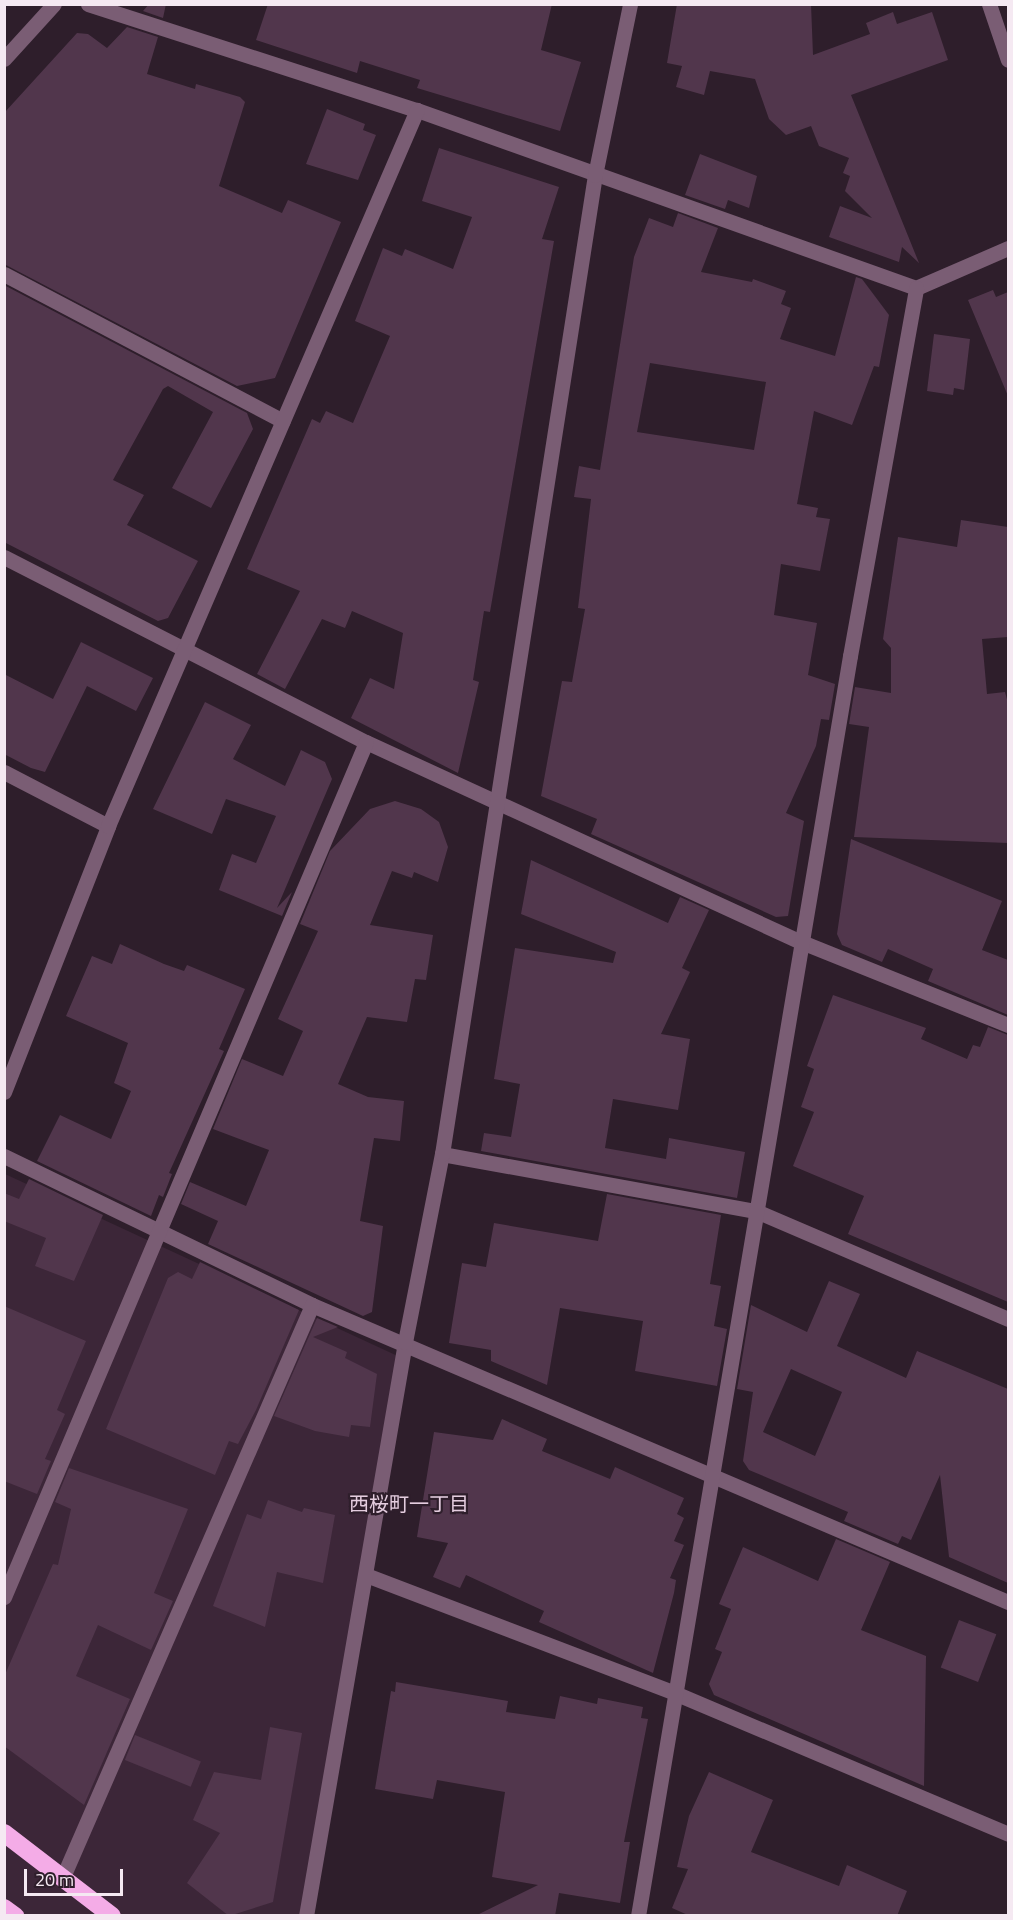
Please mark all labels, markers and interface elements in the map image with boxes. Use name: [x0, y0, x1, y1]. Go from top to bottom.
district label: 西桜町一丁目: [349, 1491, 469, 1515]
scale bar: [27, 1857, 126, 1895]
text: 20 m: [35, 1866, 74, 1893]

